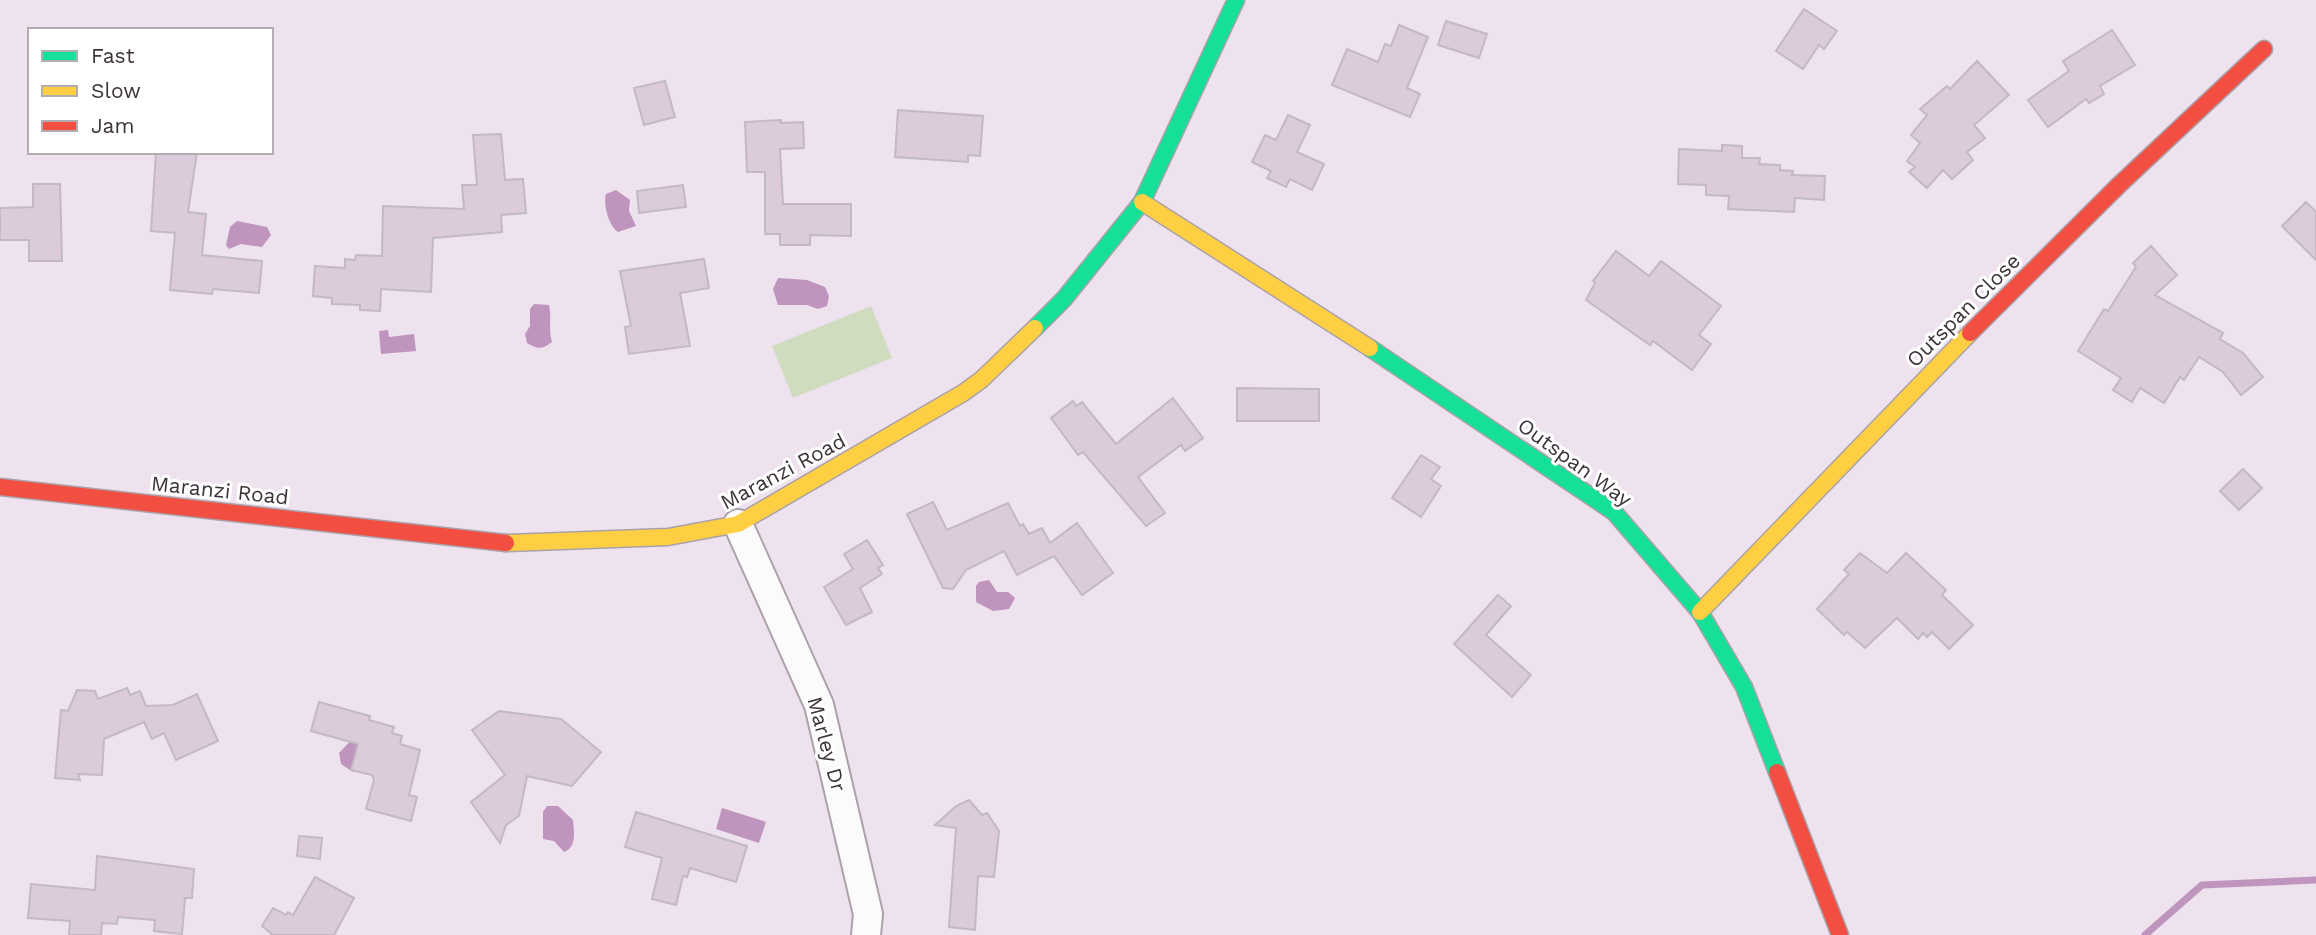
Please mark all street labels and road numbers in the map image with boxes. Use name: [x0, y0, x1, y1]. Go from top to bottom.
street label: Outspan Close: [1901, 248, 2025, 372]
street label: Outspan Way: [1513, 412, 1637, 512]
street label: Maranzi Road: [716, 428, 850, 514]
street label: Maranzi Road: [150, 470, 290, 510]
street label: Marley Dr: [802, 694, 852, 795]

